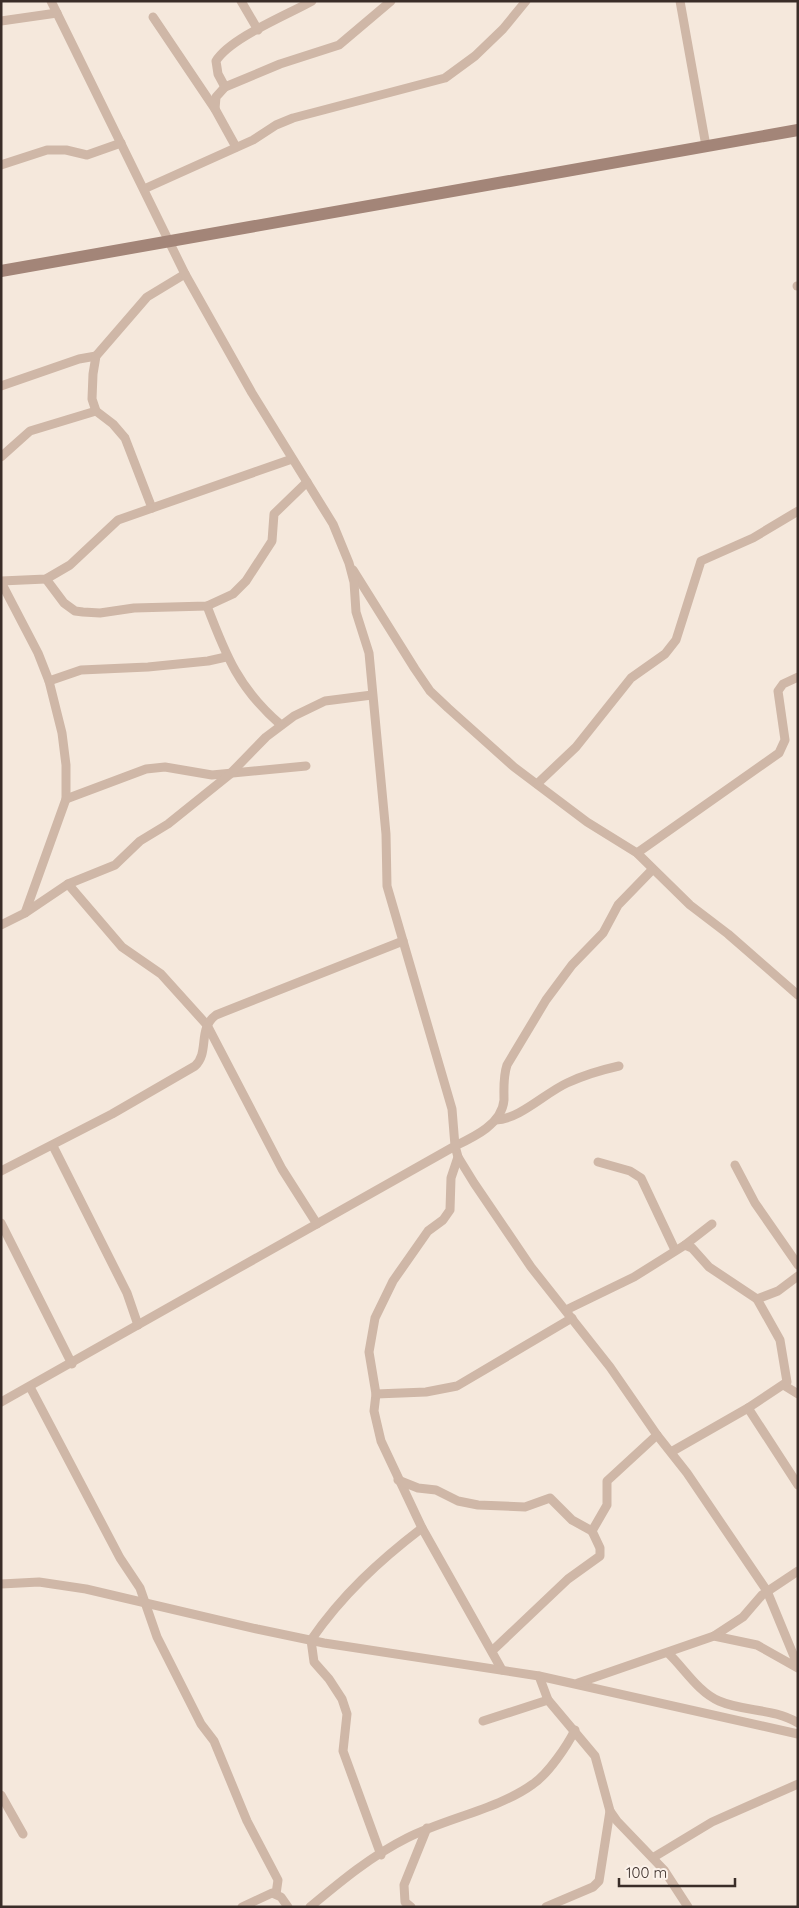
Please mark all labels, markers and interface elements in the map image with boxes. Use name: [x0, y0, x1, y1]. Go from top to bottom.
scale bar: [619, 1856, 735, 1888]
text: 100 m: [626, 1863, 667, 1882]

